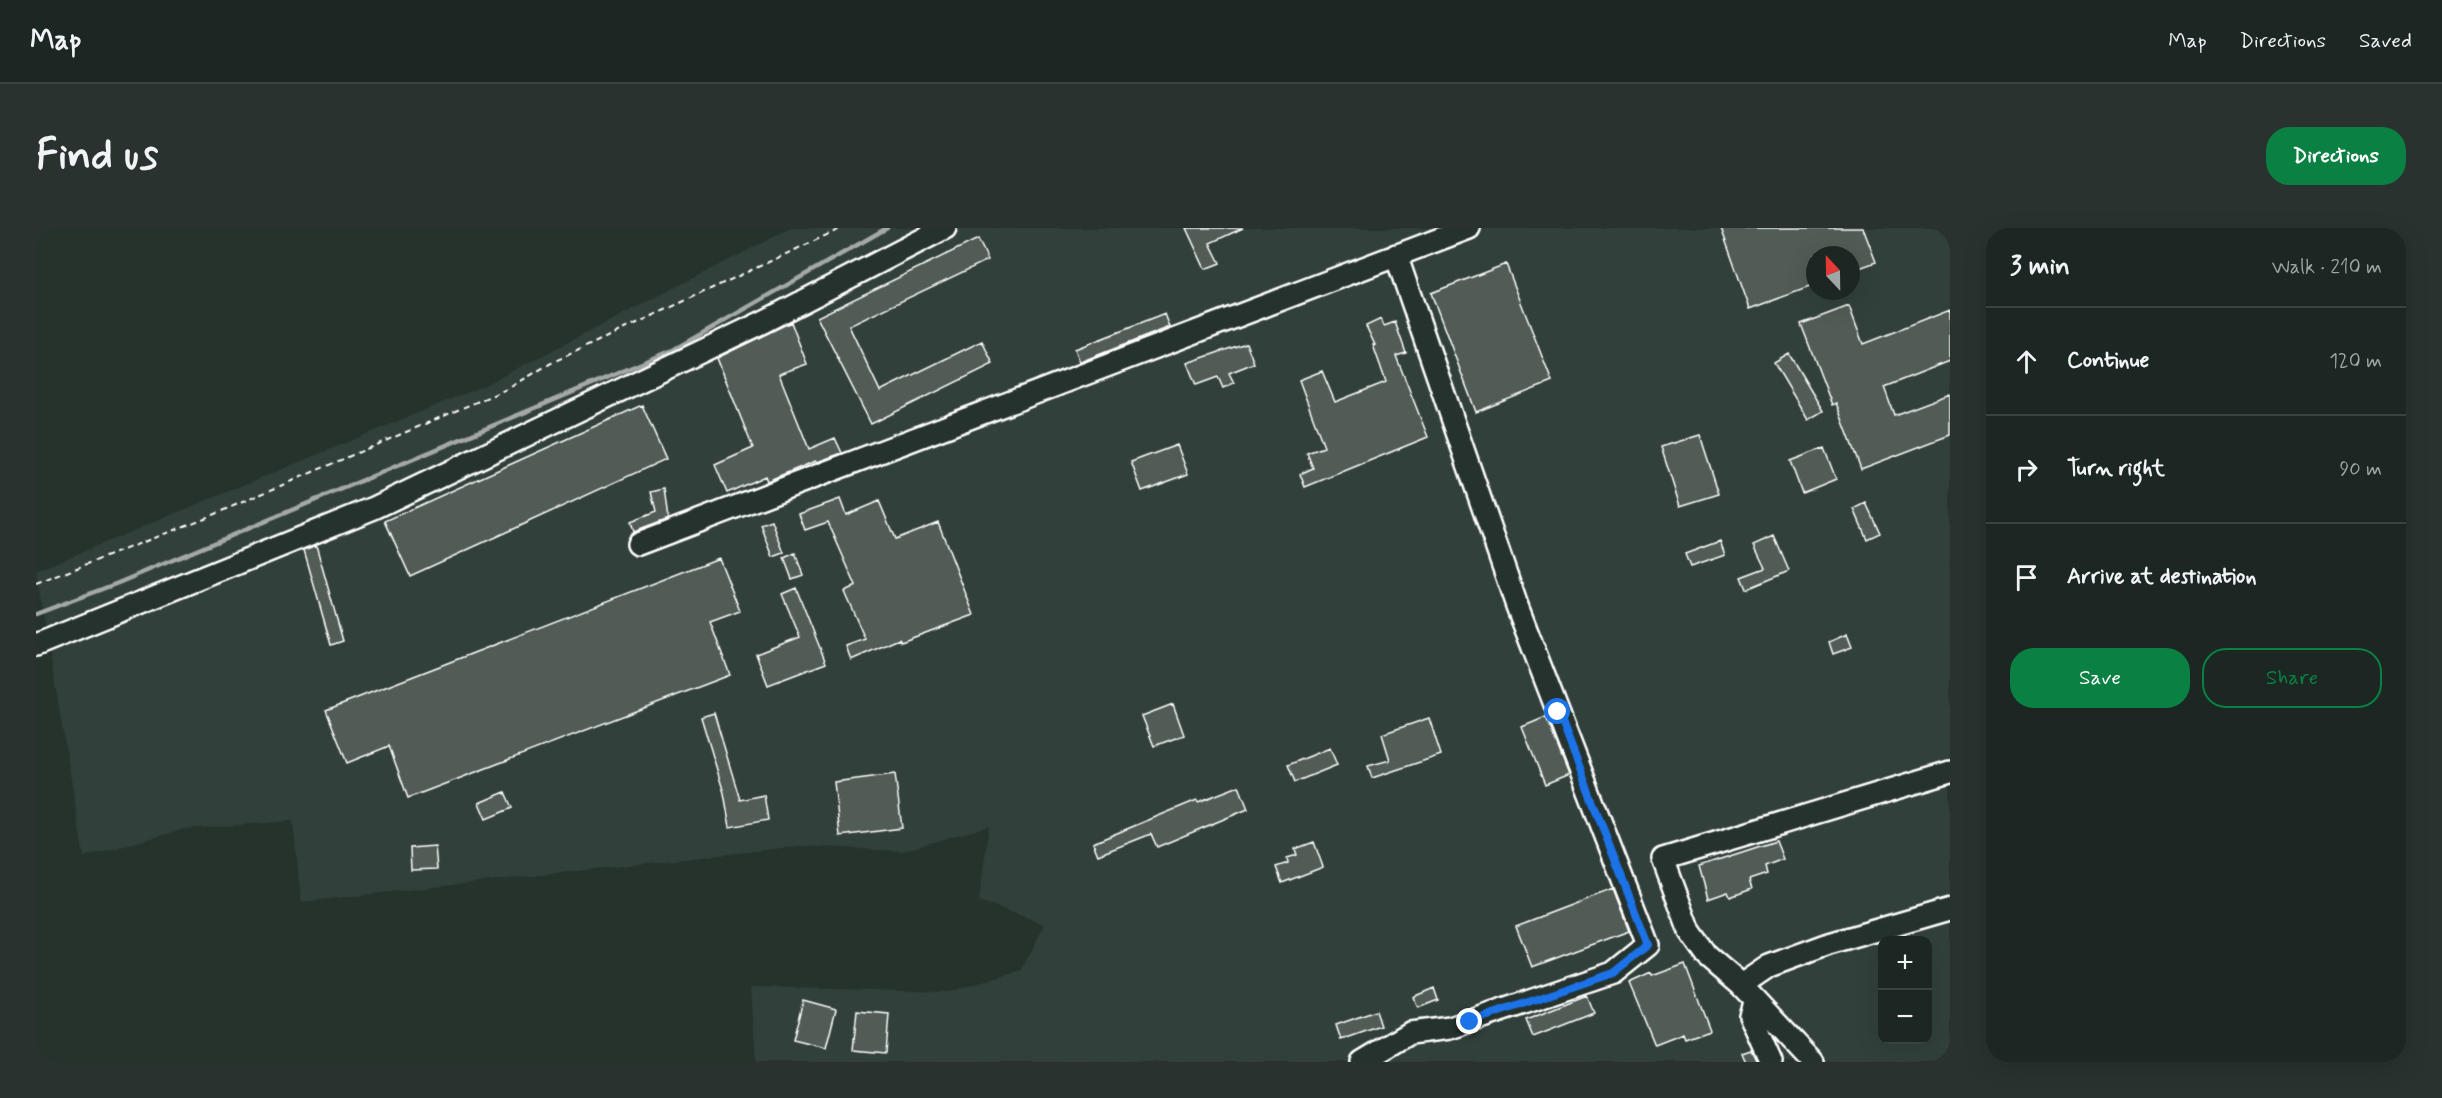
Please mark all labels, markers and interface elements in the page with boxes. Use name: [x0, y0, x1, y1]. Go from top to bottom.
text: Map: [30, 23, 81, 60]
text: Map: [2168, 27, 2207, 55]
text: Directions: [2240, 27, 2326, 55]
text: Saved: [2359, 27, 2412, 55]
button: Directions: [2266, 127, 2406, 185]
text: Find us: [36, 129, 158, 184]
north arrow: [1806, 246, 1860, 300]
text: 3 min: [2010, 250, 2070, 284]
text: Walk · 210 m: [2272, 254, 2382, 281]
icon: ahead: [2010, 345, 2043, 378]
text: Continue: [2067, 347, 2149, 375]
text: 120 m: [2329, 348, 2382, 375]
icon: right: [2010, 453, 2043, 486]
text: Turn right: [2067, 455, 2165, 483]
text: 90 m: [2339, 456, 2382, 483]
icon: arrive: [2010, 561, 2043, 594]
text: Arrive at destination: [2067, 563, 2257, 591]
button: Save: [2010, 648, 2190, 708]
button: Share: [2202, 648, 2382, 708]
route start: [1544, 698, 1570, 724]
map controls: [1878, 936, 1932, 1044]
button: +: [1878, 936, 1932, 990]
button: −: [1878, 990, 1932, 1044]
route end: [1456, 1008, 1482, 1034]

